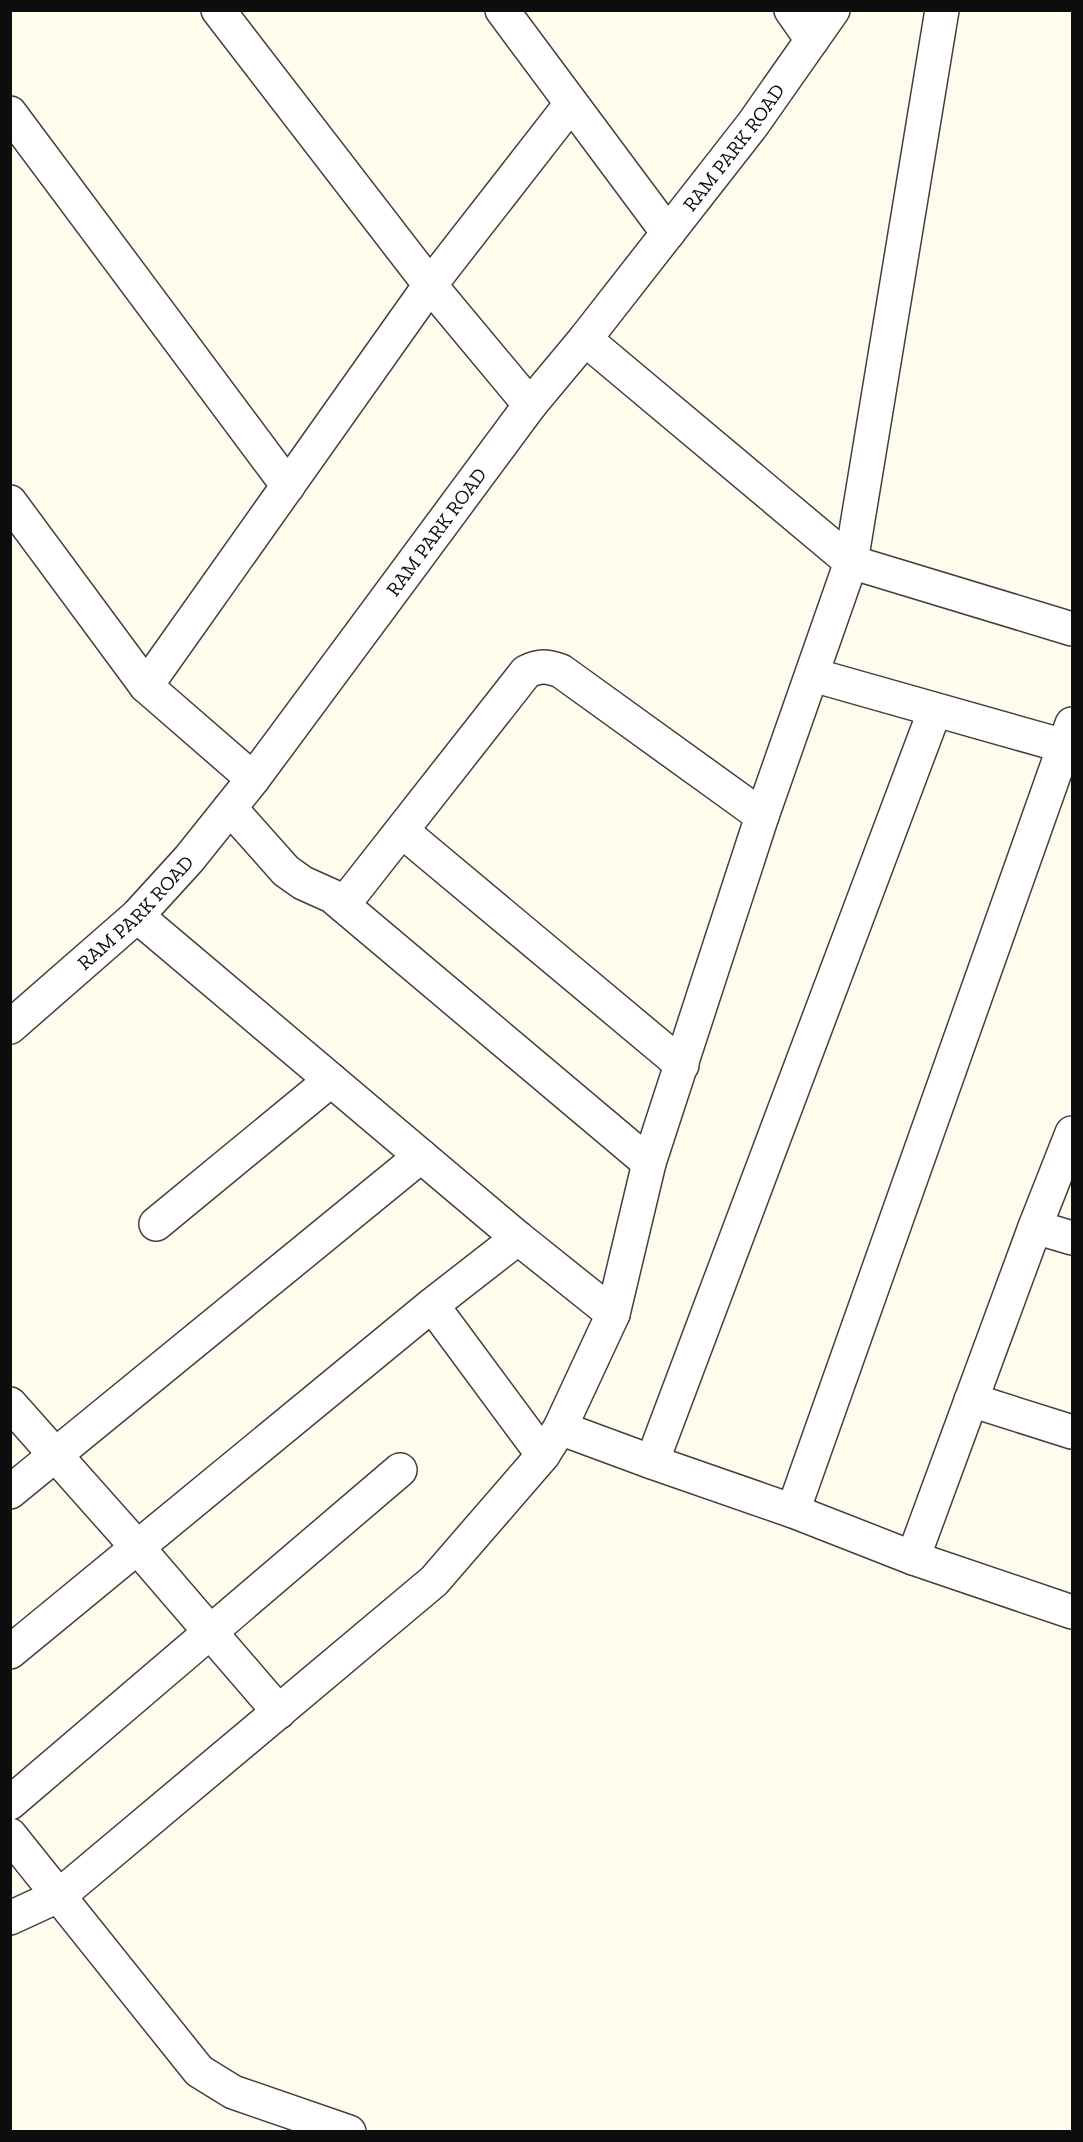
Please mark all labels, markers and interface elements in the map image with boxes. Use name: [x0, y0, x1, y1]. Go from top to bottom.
street label: RAM PARK ROAD: [677, 79, 789, 216]
street label: RAM PARK ROAD: [381, 463, 492, 601]
street label: RAM PARK ROAD: [72, 850, 199, 975]

